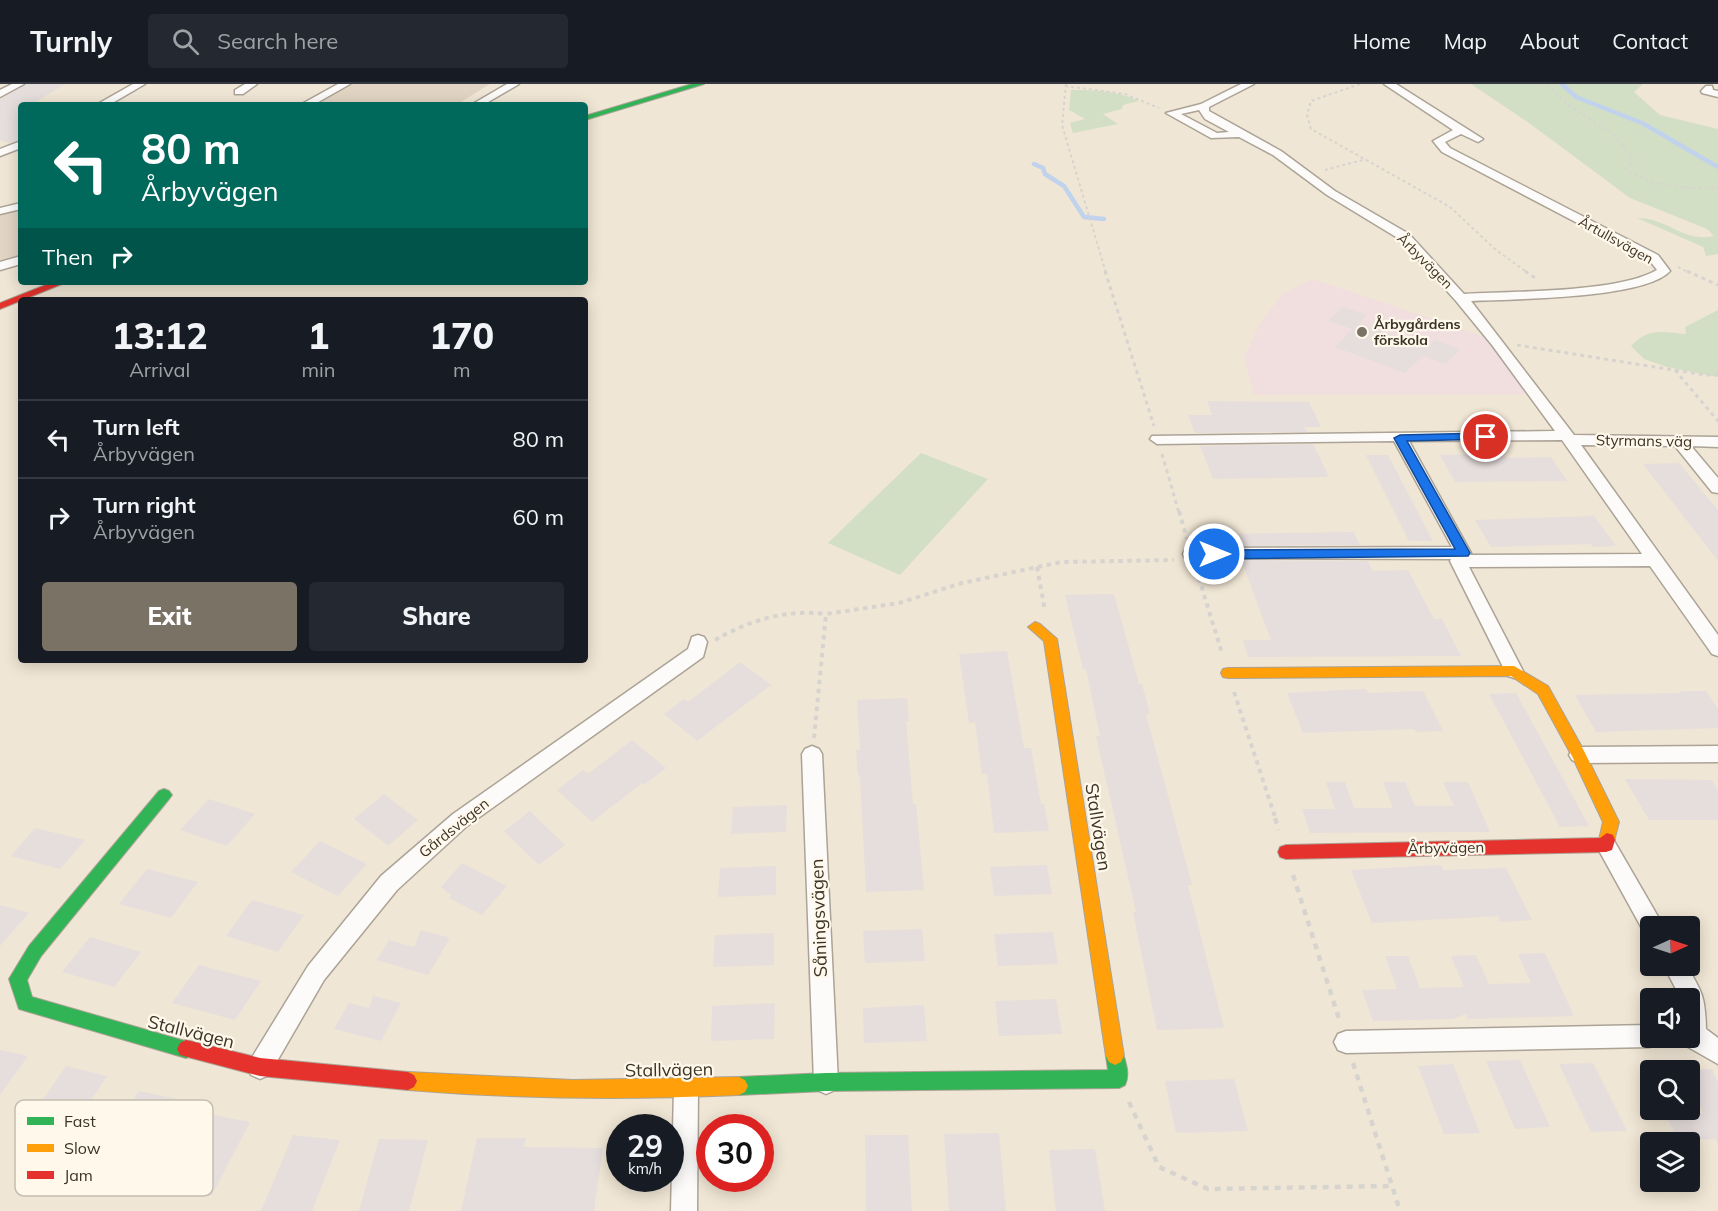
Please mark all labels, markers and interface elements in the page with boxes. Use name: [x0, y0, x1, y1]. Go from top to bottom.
search box: [148, 14, 568, 68]
text: Turnly: [30, 24, 112, 59]
icon: search: [169, 25, 202, 58]
text: Search here: [217, 27, 338, 55]
text: Home: [1353, 28, 1411, 54]
text: Map: [1444, 28, 1487, 54]
text: About: [1520, 28, 1579, 54]
text: Contact: [1612, 28, 1688, 54]
text: 80 m: [141, 122, 241, 175]
icon: left: [42, 126, 120, 204]
text: Årbyvägen: [141, 174, 279, 208]
street label: Årtullsvägen: [1576, 212, 1656, 268]
street label: Årbyvägen: [1393, 229, 1457, 293]
icon: right: [105, 240, 138, 273]
text: Then: [42, 243, 93, 271]
text: 13:12: [112, 313, 208, 358]
text: 1: [308, 313, 329, 358]
text: 170: [429, 313, 494, 358]
place label: Årbygårdens förskola: [1374, 315, 1461, 349]
marker: Årbygårdens förskola: [1355, 325, 1369, 339]
text: Arrival: [129, 357, 190, 382]
text: min: [301, 357, 336, 382]
text: m: [453, 357, 471, 382]
pin: [1460, 411, 1511, 462]
text: Turn left: [93, 413, 180, 441]
icon: arrive: [1469, 420, 1502, 453]
icon: left: [42, 423, 75, 456]
text: 80 m: [513, 425, 564, 453]
street label: Styrmans väg: [1596, 430, 1692, 451]
text: Årbyvägen: [93, 441, 195, 466]
text: Turn right: [93, 491, 196, 519]
icon: right: [42, 501, 75, 534]
text: 60 m: [513, 503, 564, 531]
text: Årbyvägen: [93, 519, 195, 544]
position arrow: [1182, 522, 1246, 586]
button: Exit: [42, 582, 297, 651]
button: Share: [309, 582, 564, 651]
street label: Stallvägen: [1080, 781, 1117, 872]
street label: Gårdsvägen: [415, 794, 493, 862]
street label: Årbyvägen: [1408, 836, 1484, 858]
street label: Såningsvägen: [805, 858, 832, 978]
north arrow: [1640, 916, 1700, 976]
map controls: [1640, 916, 1700, 1192]
button: sound: [1640, 988, 1700, 1048]
street label: Stallvägen: [145, 1010, 237, 1053]
street label: Stallvägen: [625, 1057, 713, 1082]
button: search: [1640, 1060, 1700, 1120]
legend: [15, 1100, 213, 1196]
text: Fast: [64, 1111, 96, 1131]
speed limit sign: 30: [696, 1114, 774, 1192]
text: 29: [627, 1127, 663, 1165]
button: layers: [1640, 1132, 1700, 1192]
text: Slow: [64, 1138, 101, 1158]
text: km/h: [628, 1159, 662, 1178]
text: Jam: [64, 1165, 93, 1185]

